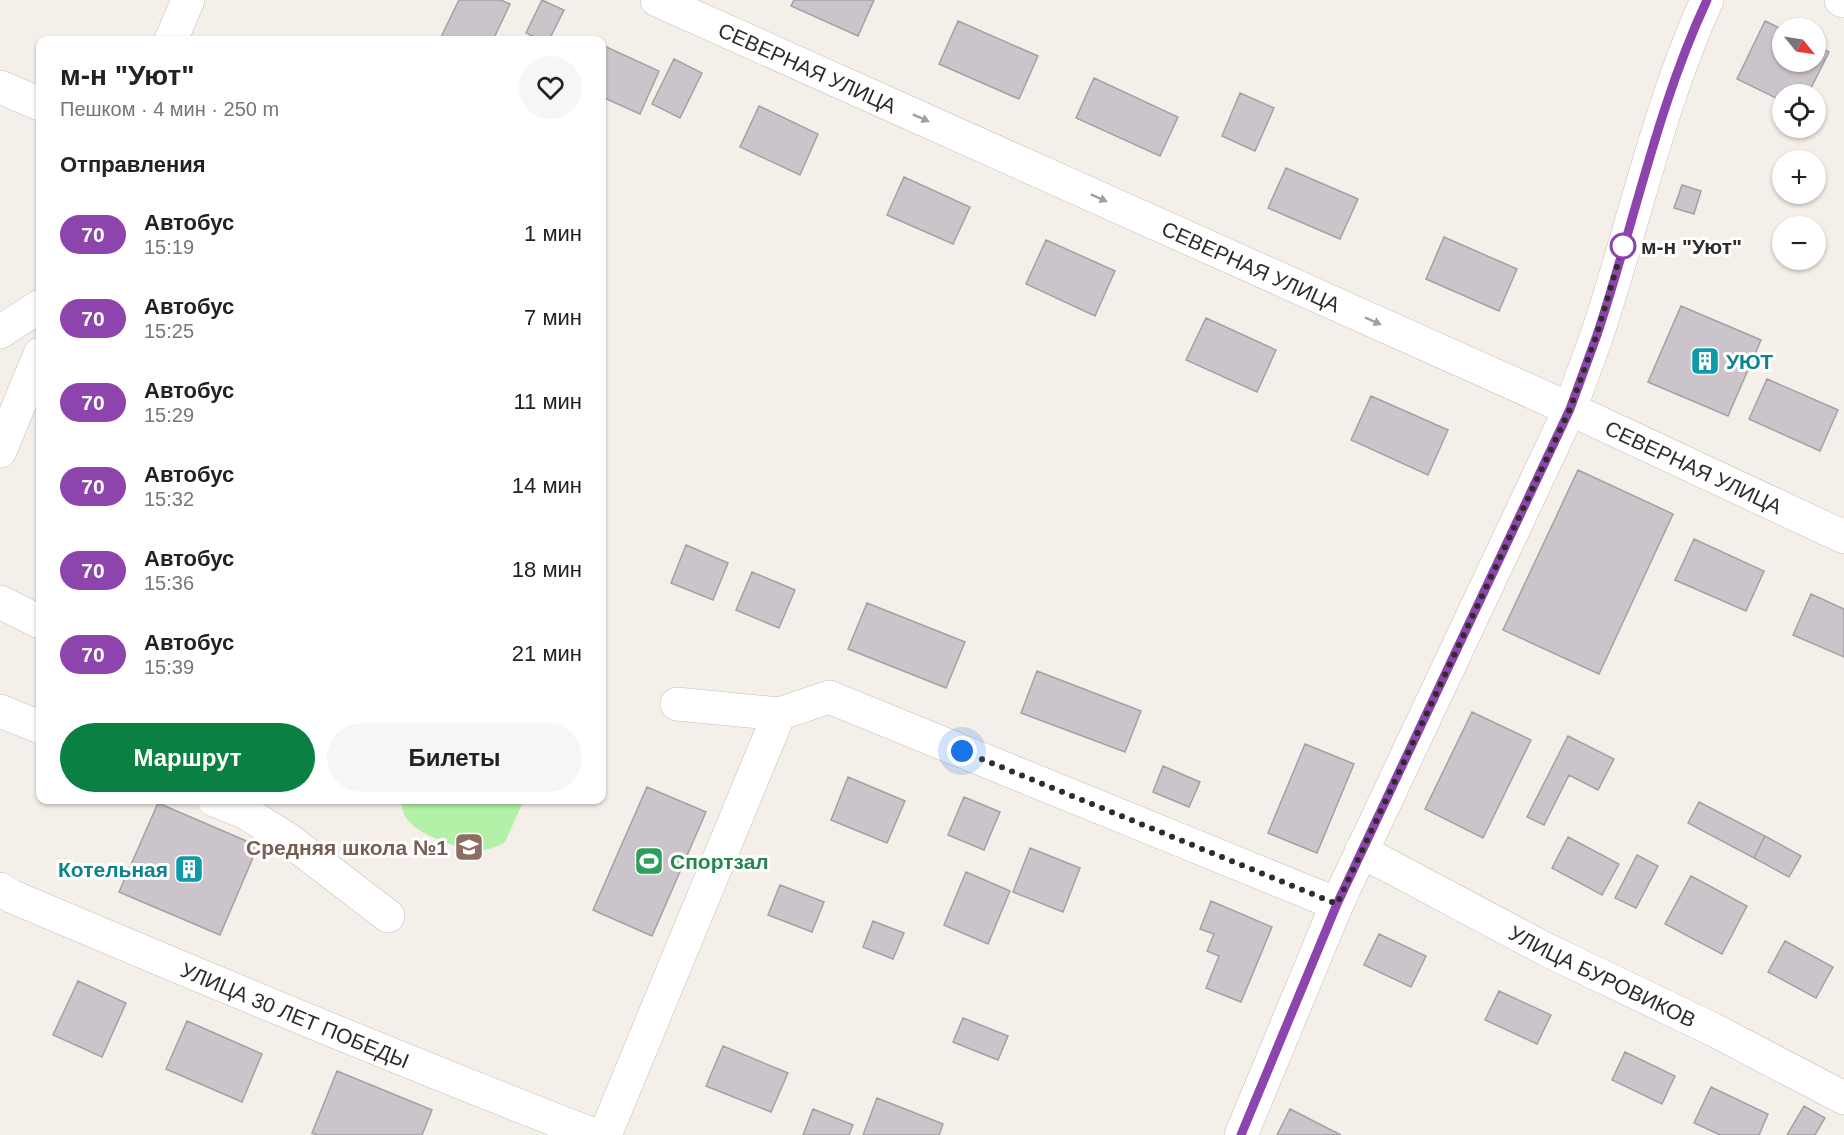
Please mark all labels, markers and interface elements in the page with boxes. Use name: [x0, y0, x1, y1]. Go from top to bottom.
street label: СЕВЕРНАЯ УЛИЦА: [715, 18, 900, 117]
north arrow: [1772, 18, 1826, 72]
map controls: [1772, 18, 1826, 270]
button: heart: [519, 56, 582, 119]
text: м-н "Уют": [60, 60, 195, 91]
button: locate: [1772, 84, 1826, 138]
text: Пешком · 4 мин · 250 m: [60, 98, 279, 120]
one-way arrow: [913, 114, 930, 123]
button: +: [1772, 150, 1826, 204]
text: Отправления: [60, 152, 206, 177]
one-way arrow: [1091, 193, 1109, 203]
text: Автобус: [144, 210, 234, 235]
street label: СЕВЕРНАЯ УЛИЦА: [1159, 216, 1344, 316]
button: −: [1772, 216, 1826, 270]
text: 1 мин: [524, 221, 582, 246]
text: 70: [81, 223, 105, 246]
marker: м-н "Уют": [1610, 233, 1636, 259]
place label: м-н "Уют": [1641, 235, 1742, 258]
text: 15:19: [144, 236, 194, 258]
text: Автобус: [144, 294, 234, 319]
text: 7 мин: [524, 305, 582, 330]
text: 70: [81, 307, 105, 330]
one-way arrow: [1364, 316, 1382, 326]
text: 15:25: [144, 320, 194, 342]
building icon: УЮТ: [1689, 345, 1721, 377]
place label: УЮТ: [1726, 350, 1773, 373]
text: Автобус: [144, 378, 234, 403]
text: 11 мин: [513, 389, 582, 414]
text: 70: [81, 391, 105, 414]
text: 15:29: [144, 404, 194, 426]
street label: СЕВЕРНАЯ УЛИЦА: [1602, 416, 1786, 518]
text: Автобус: [144, 462, 234, 487]
text: 14 мин: [512, 473, 582, 498]
text: 70: [81, 475, 105, 498]
text: 15:32: [144, 488, 194, 510]
text: Автобус: [144, 546, 234, 571]
text: 18 мин: [512, 557, 582, 582]
text: 70: [81, 559, 105, 582]
text: 15:36: [144, 572, 194, 594]
text: Автобус: [144, 630, 234, 655]
text: 21 мин: [512, 641, 582, 666]
text: 70: [81, 643, 105, 666]
text: 15:39: [144, 656, 194, 678]
button: Маршрут: [60, 723, 315, 792]
button: Билеты: [327, 723, 582, 792]
your location: [947, 736, 977, 766]
school or university icon: Средняя школа №1: [453, 831, 485, 863]
place label: Средняя школа №1: [246, 836, 448, 859]
sports icon: Спортзал: [633, 845, 665, 877]
place label: Спортзал: [670, 850, 769, 873]
building icon: Котельная: [173, 853, 205, 885]
place label: Котельная: [58, 858, 168, 881]
street label: УЛИЦА БУРОВИКОВ: [1505, 920, 1700, 1031]
street label: УЛИЦА 30 ЛЕТ ПОБЕДЫ: [178, 958, 413, 1072]

